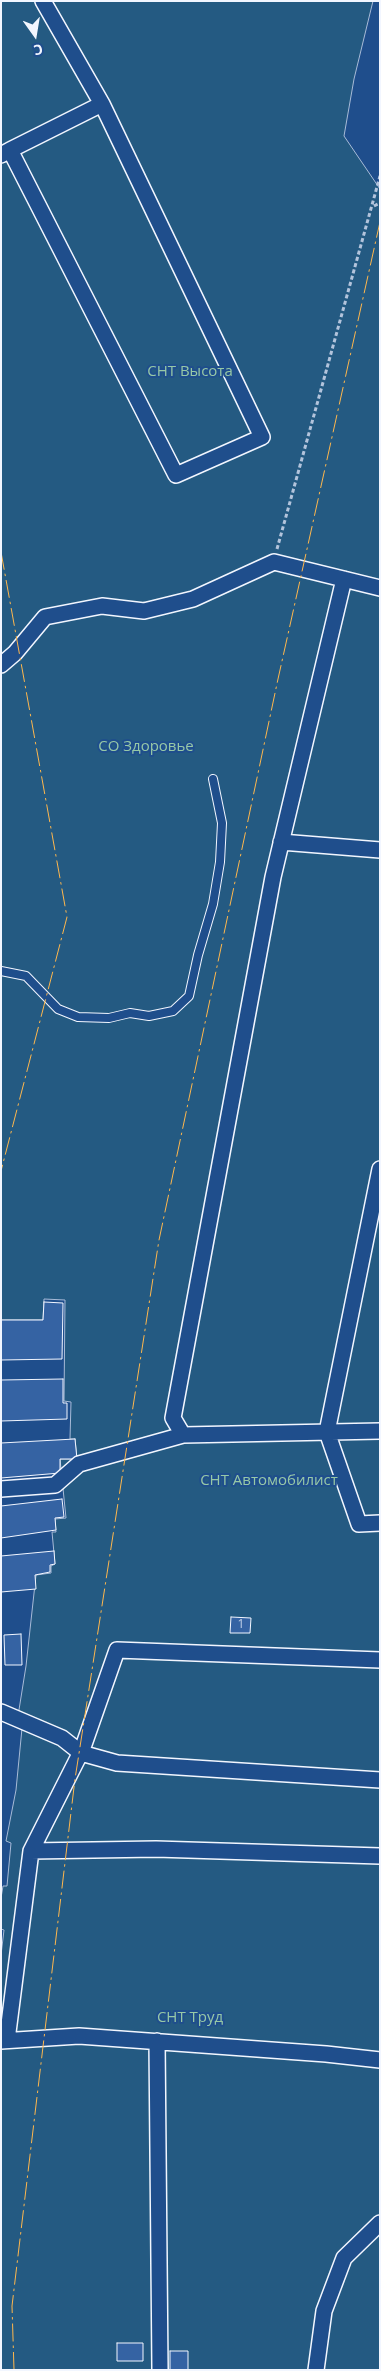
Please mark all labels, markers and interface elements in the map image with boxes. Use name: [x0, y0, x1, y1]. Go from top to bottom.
north arrow: [10, 10, 60, 60]
text: С: [32, 40, 45, 60]
park label: СНТ Высота: [147, 363, 233, 381]
park label: СО Здоровье: [98, 738, 194, 756]
park label: СНТ Автомобилист: [200, 1472, 338, 1490]
house number: 1: [238, 1618, 244, 1632]
park label: СНТ Труд: [157, 2009, 223, 2027]

